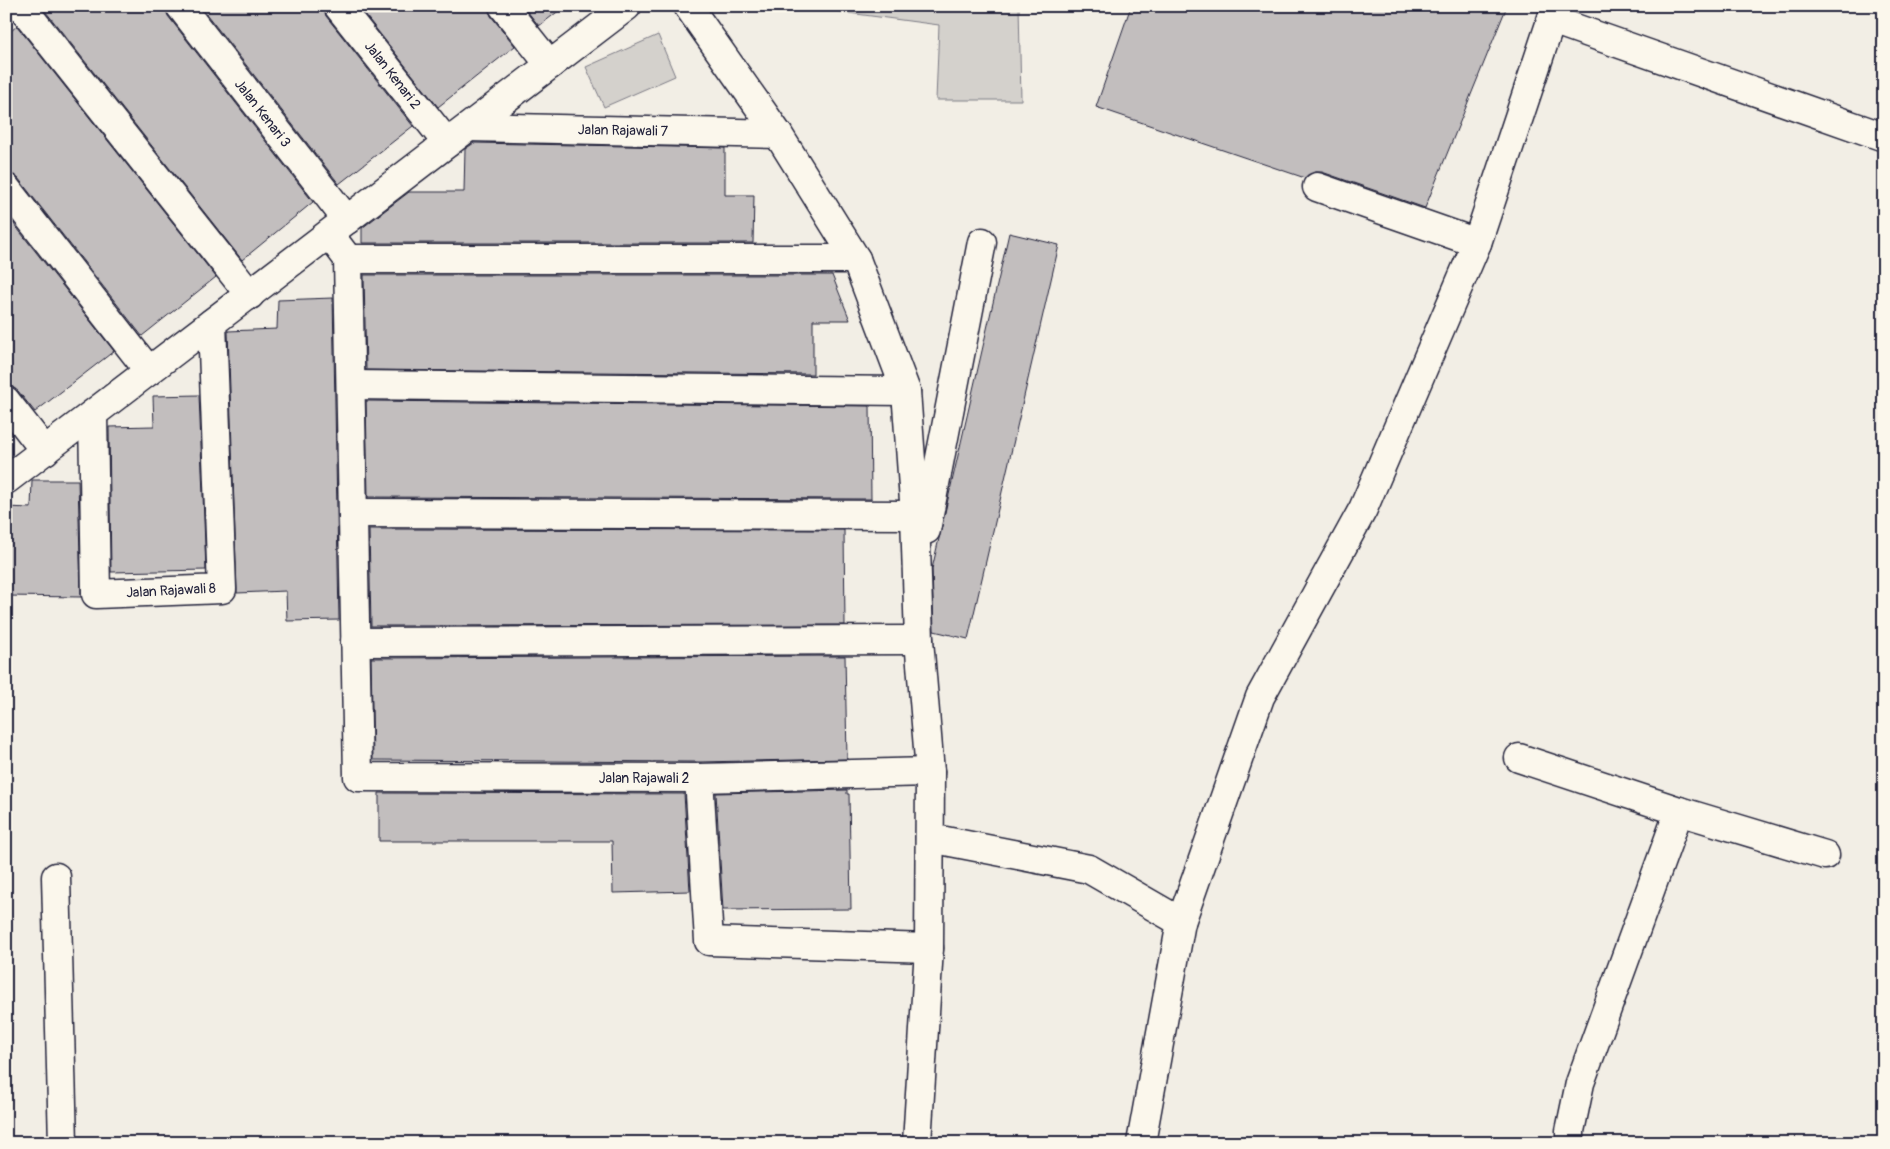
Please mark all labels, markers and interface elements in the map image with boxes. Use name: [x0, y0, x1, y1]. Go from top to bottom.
street label: Jalan Kenari 2: [361, 38, 424, 113]
street label: Jalan Kenari 3: [231, 76, 294, 151]
street label: Jalan Rajawali 7: [578, 121, 669, 140]
street label: Jalan Rajawali 8: [126, 580, 216, 601]
street label: Jalan Rajawali 2: [599, 770, 689, 787]

